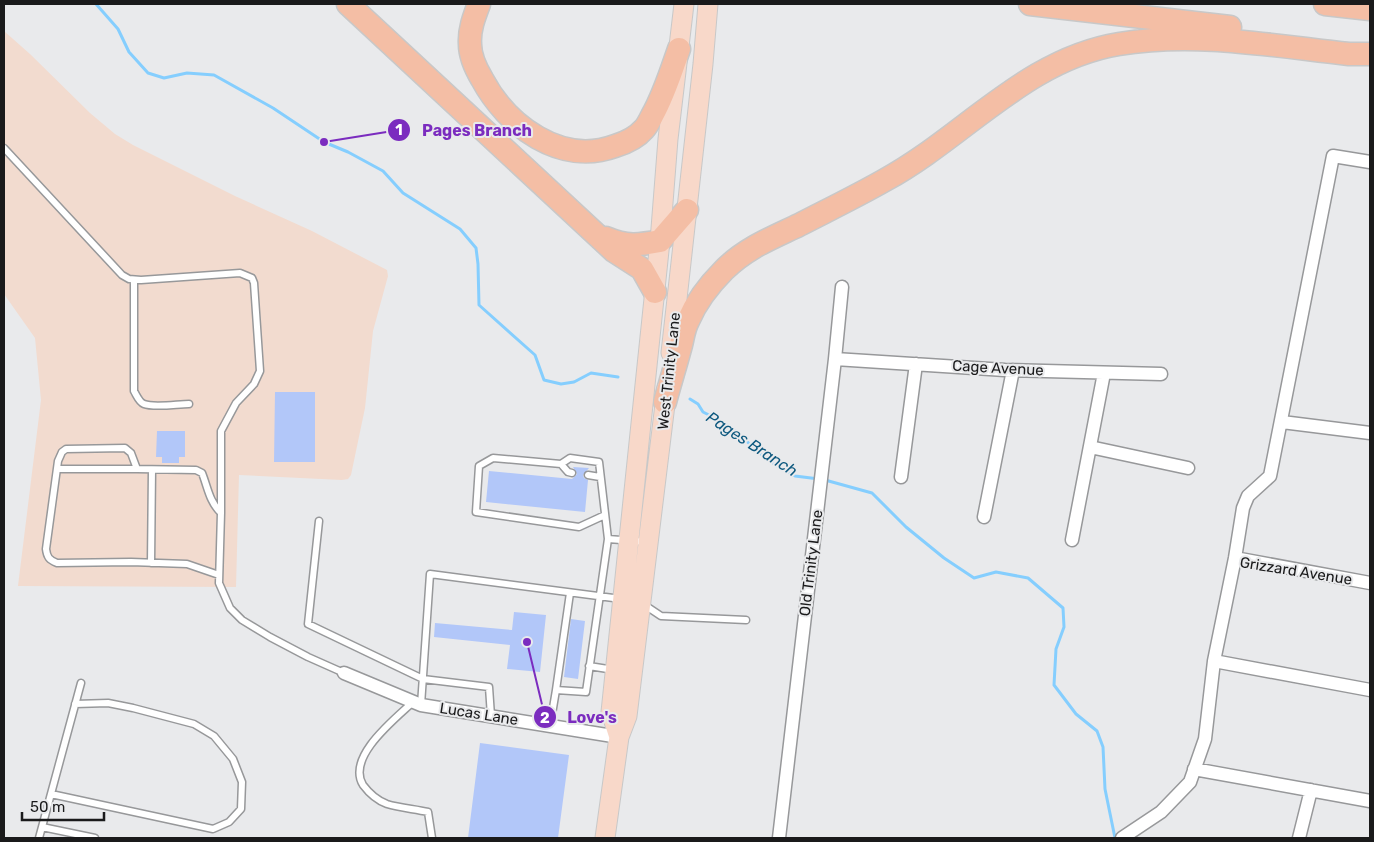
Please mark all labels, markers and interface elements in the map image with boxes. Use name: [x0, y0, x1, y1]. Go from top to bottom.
callout: Pages Branch: [387, 115, 541, 146]
text: 1: [395, 121, 403, 139]
text: Pages Branch: [422, 121, 532, 140]
street label: West Trinity Lane: [654, 311, 684, 431]
street label: Cage Avenue: [952, 357, 1044, 379]
water label: Pages Branch: [703, 408, 801, 480]
street label: Old Trinity Lane: [796, 509, 826, 617]
street label: Grizzard Avenue: [1239, 553, 1353, 589]
street label: Lucas Lane: [438, 699, 520, 729]
callout: Love's: [533, 702, 627, 733]
text: Love's: [567, 708, 617, 727]
text: 2: [540, 709, 550, 727]
scale bar: [22, 790, 105, 822]
text: 50 m: [30, 798, 65, 816]

